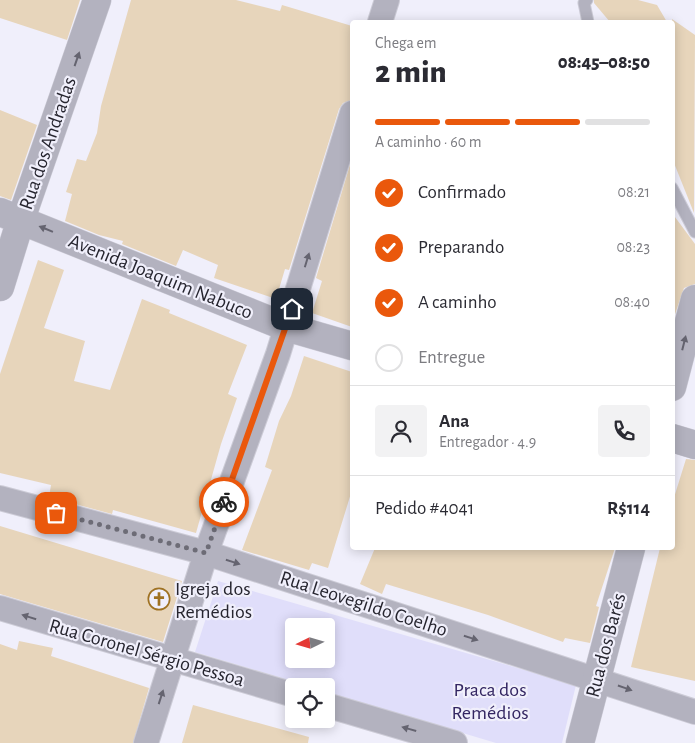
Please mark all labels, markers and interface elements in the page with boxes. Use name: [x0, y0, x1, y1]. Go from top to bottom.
text: Chega em: [375, 35, 437, 51]
one-way arrow: [74, 51, 81, 66]
text: 08:45–08:50: [558, 53, 650, 72]
text: 2 min: [375, 56, 447, 88]
street label: Rua dos Andradas: [16, 74, 80, 212]
text: A caminho · 60 m: [375, 134, 482, 150]
icon: check: [375, 179, 403, 207]
text: Confirmado: [418, 183, 506, 202]
text: 08:21: [618, 184, 650, 200]
one-way arrow: [39, 224, 53, 232]
street label: Avenida Joaquim Nabuco: [66, 231, 255, 323]
icon: check: [375, 234, 403, 262]
text: Preparando: [418, 238, 504, 257]
text: 08:23: [616, 239, 650, 255]
one-way arrow: [303, 253, 311, 268]
pin: [271, 288, 313, 330]
icon: check: [375, 289, 403, 317]
text: A caminho: [418, 293, 497, 312]
text: 08:40: [614, 294, 650, 310]
icon: home: [278, 295, 306, 323]
one-way arrow: [680, 336, 688, 351]
text: Entregue: [418, 348, 485, 367]
button: person: [375, 405, 427, 457]
button: phone: [598, 405, 650, 457]
text: Ana: [439, 412, 469, 431]
text: Entregador · 4.9: [439, 434, 536, 450]
courier: [199, 477, 249, 527]
icon: bike: [210, 488, 238, 516]
pin: [35, 492, 77, 534]
icon: bag: [42, 499, 70, 527]
text: Pedido #4041: [375, 499, 474, 518]
text: R$114: [607, 499, 650, 518]
one-way arrow: [225, 558, 240, 566]
street label: Rua Leovegildo Coelho: [278, 567, 450, 640]
place label: Igreja dos Remédios: [175, 579, 252, 622]
church icon: Igreja dos Remédios: [147, 587, 171, 611]
street label: Rua dos Barés: [582, 591, 629, 700]
one-way arrow: [21, 612, 36, 620]
street label: Rua Coronel Sérgio Pessoa: [47, 616, 247, 690]
north arrow: [285, 618, 335, 668]
map controls: [285, 618, 335, 728]
one-way arrow: [463, 634, 478, 642]
button: locate: [285, 678, 335, 728]
park label: Praca dos Remédios: [451, 680, 529, 723]
one-way arrow: [618, 685, 633, 692]
one-way arrow: [158, 689, 165, 704]
one-way arrow: [401, 725, 416, 733]

